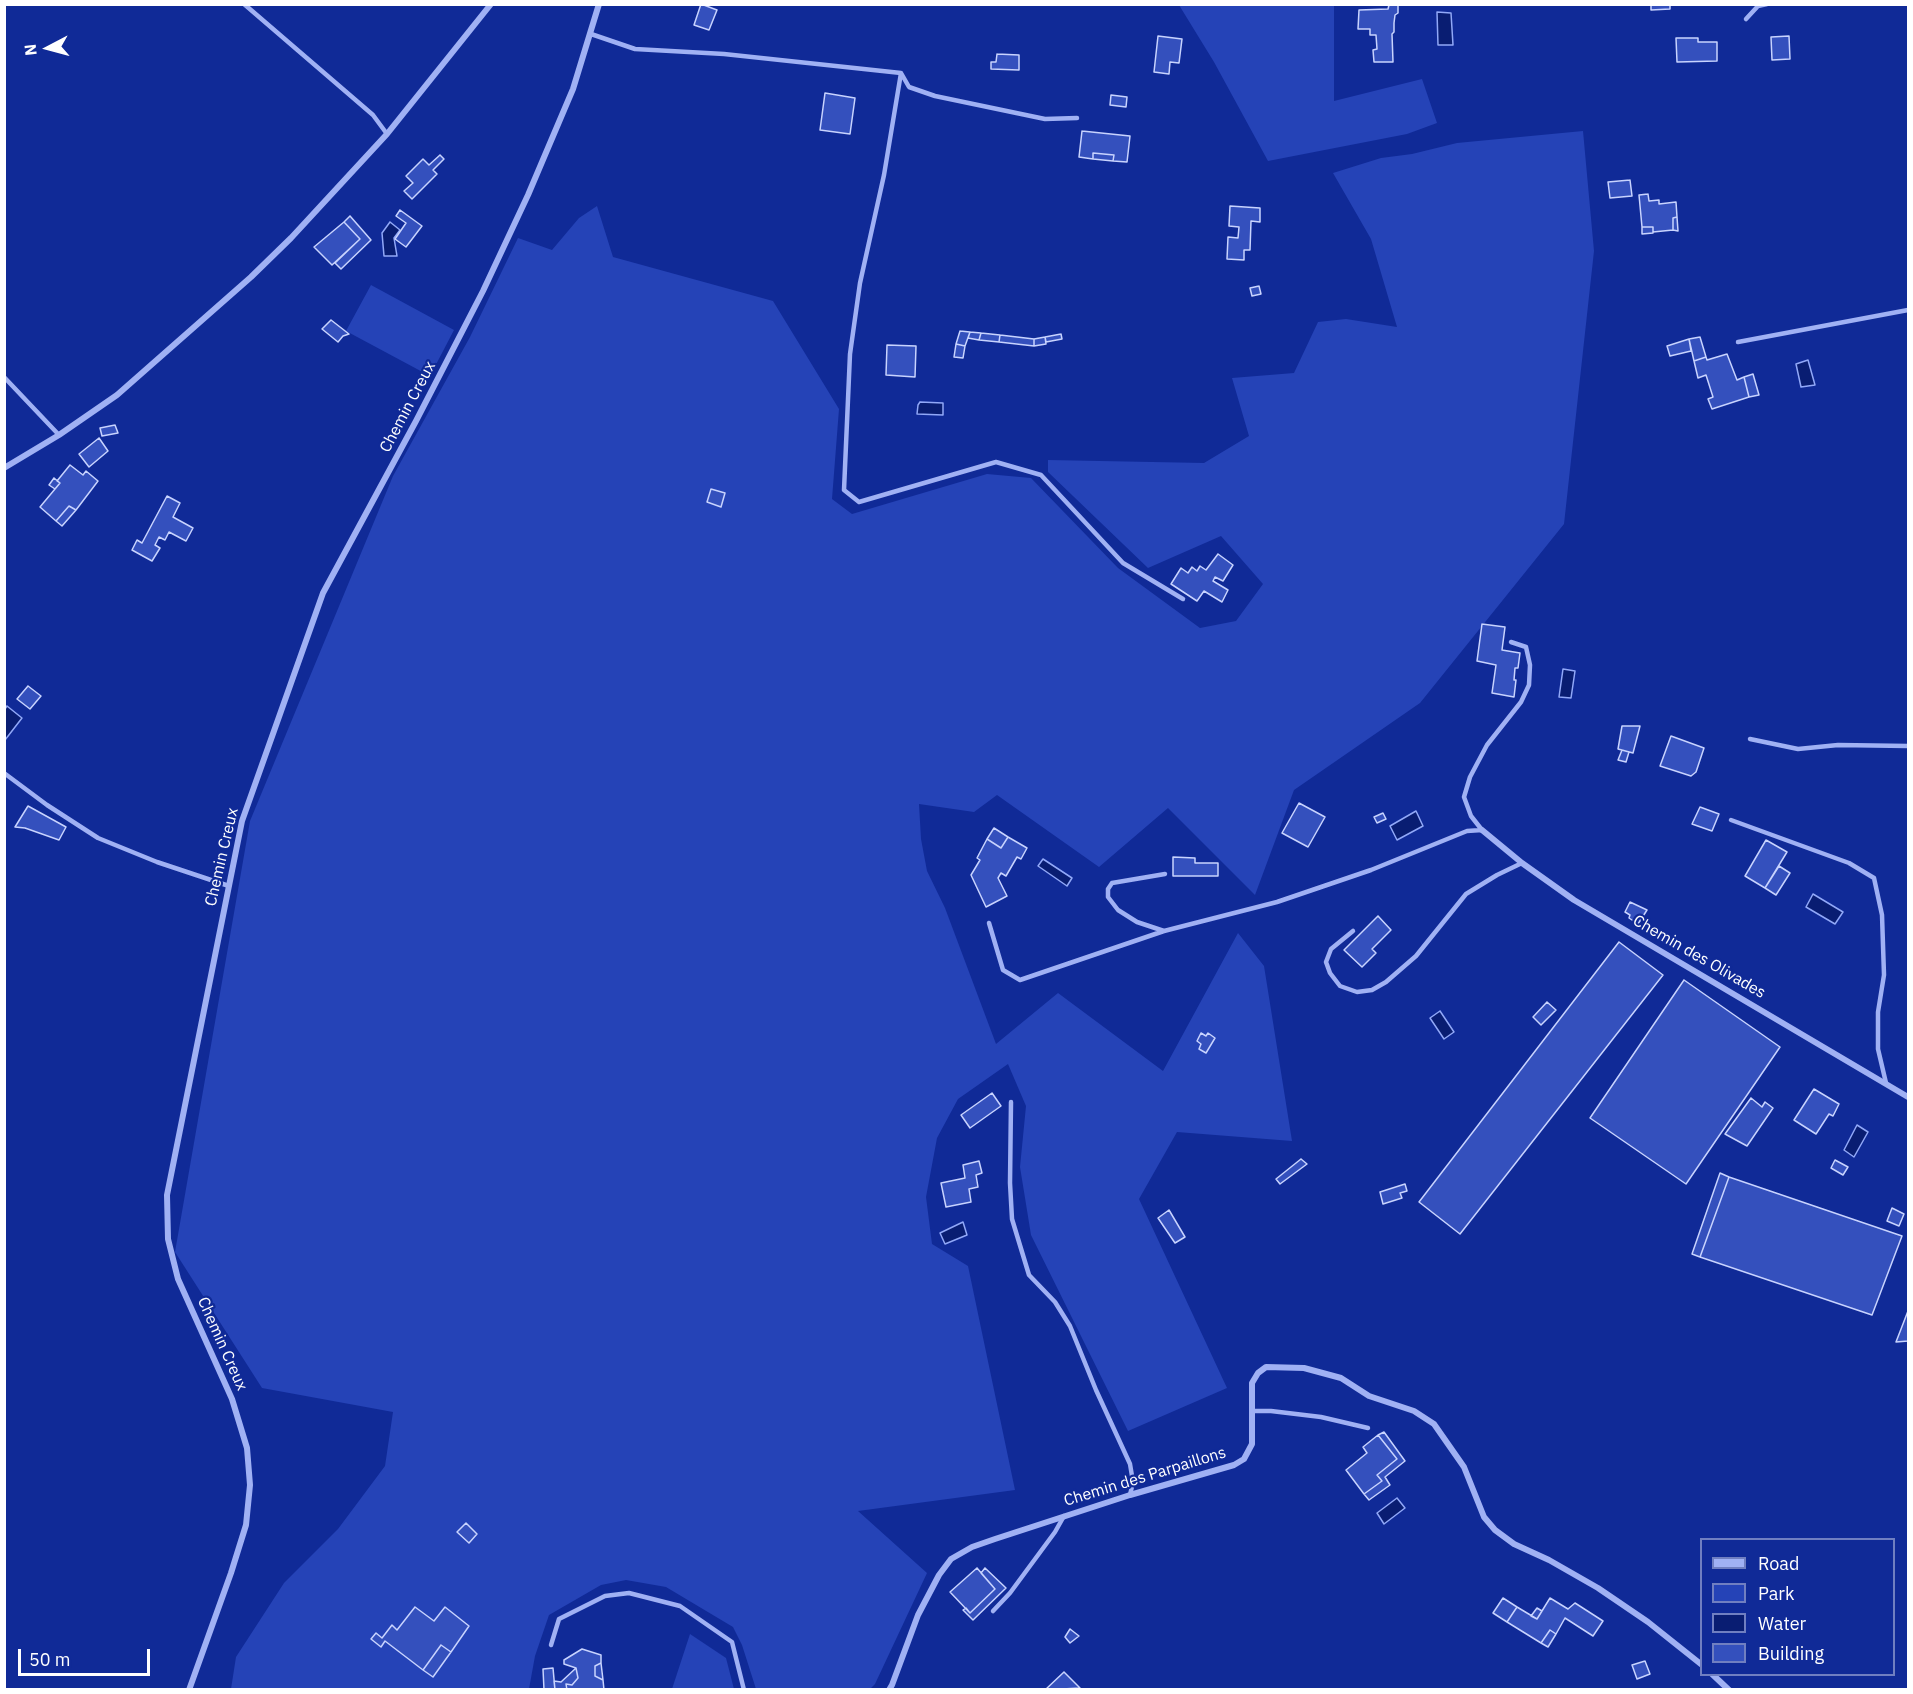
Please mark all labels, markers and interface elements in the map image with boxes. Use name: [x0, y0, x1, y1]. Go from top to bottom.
north arrow: [18, 18, 78, 78]
text: N: [20, 43, 41, 57]
street label: Chemin Creux: [376, 358, 440, 456]
street label: Chemin Creux: [201, 806, 243, 908]
street label: Chemin des Olivades: [1629, 911, 1769, 1003]
street label: Chemin Creux: [193, 1294, 251, 1394]
street label: Chemin des Parpaillons: [1062, 1443, 1228, 1511]
legend: [1700, 1538, 1895, 1676]
text: Road: [1758, 1552, 1799, 1575]
text: Park: [1758, 1582, 1794, 1605]
text: Water: [1758, 1612, 1806, 1635]
scale bar: [21, 1637, 153, 1675]
text: Building: [1758, 1642, 1824, 1665]
text: 50 m: [29, 1648, 71, 1671]

